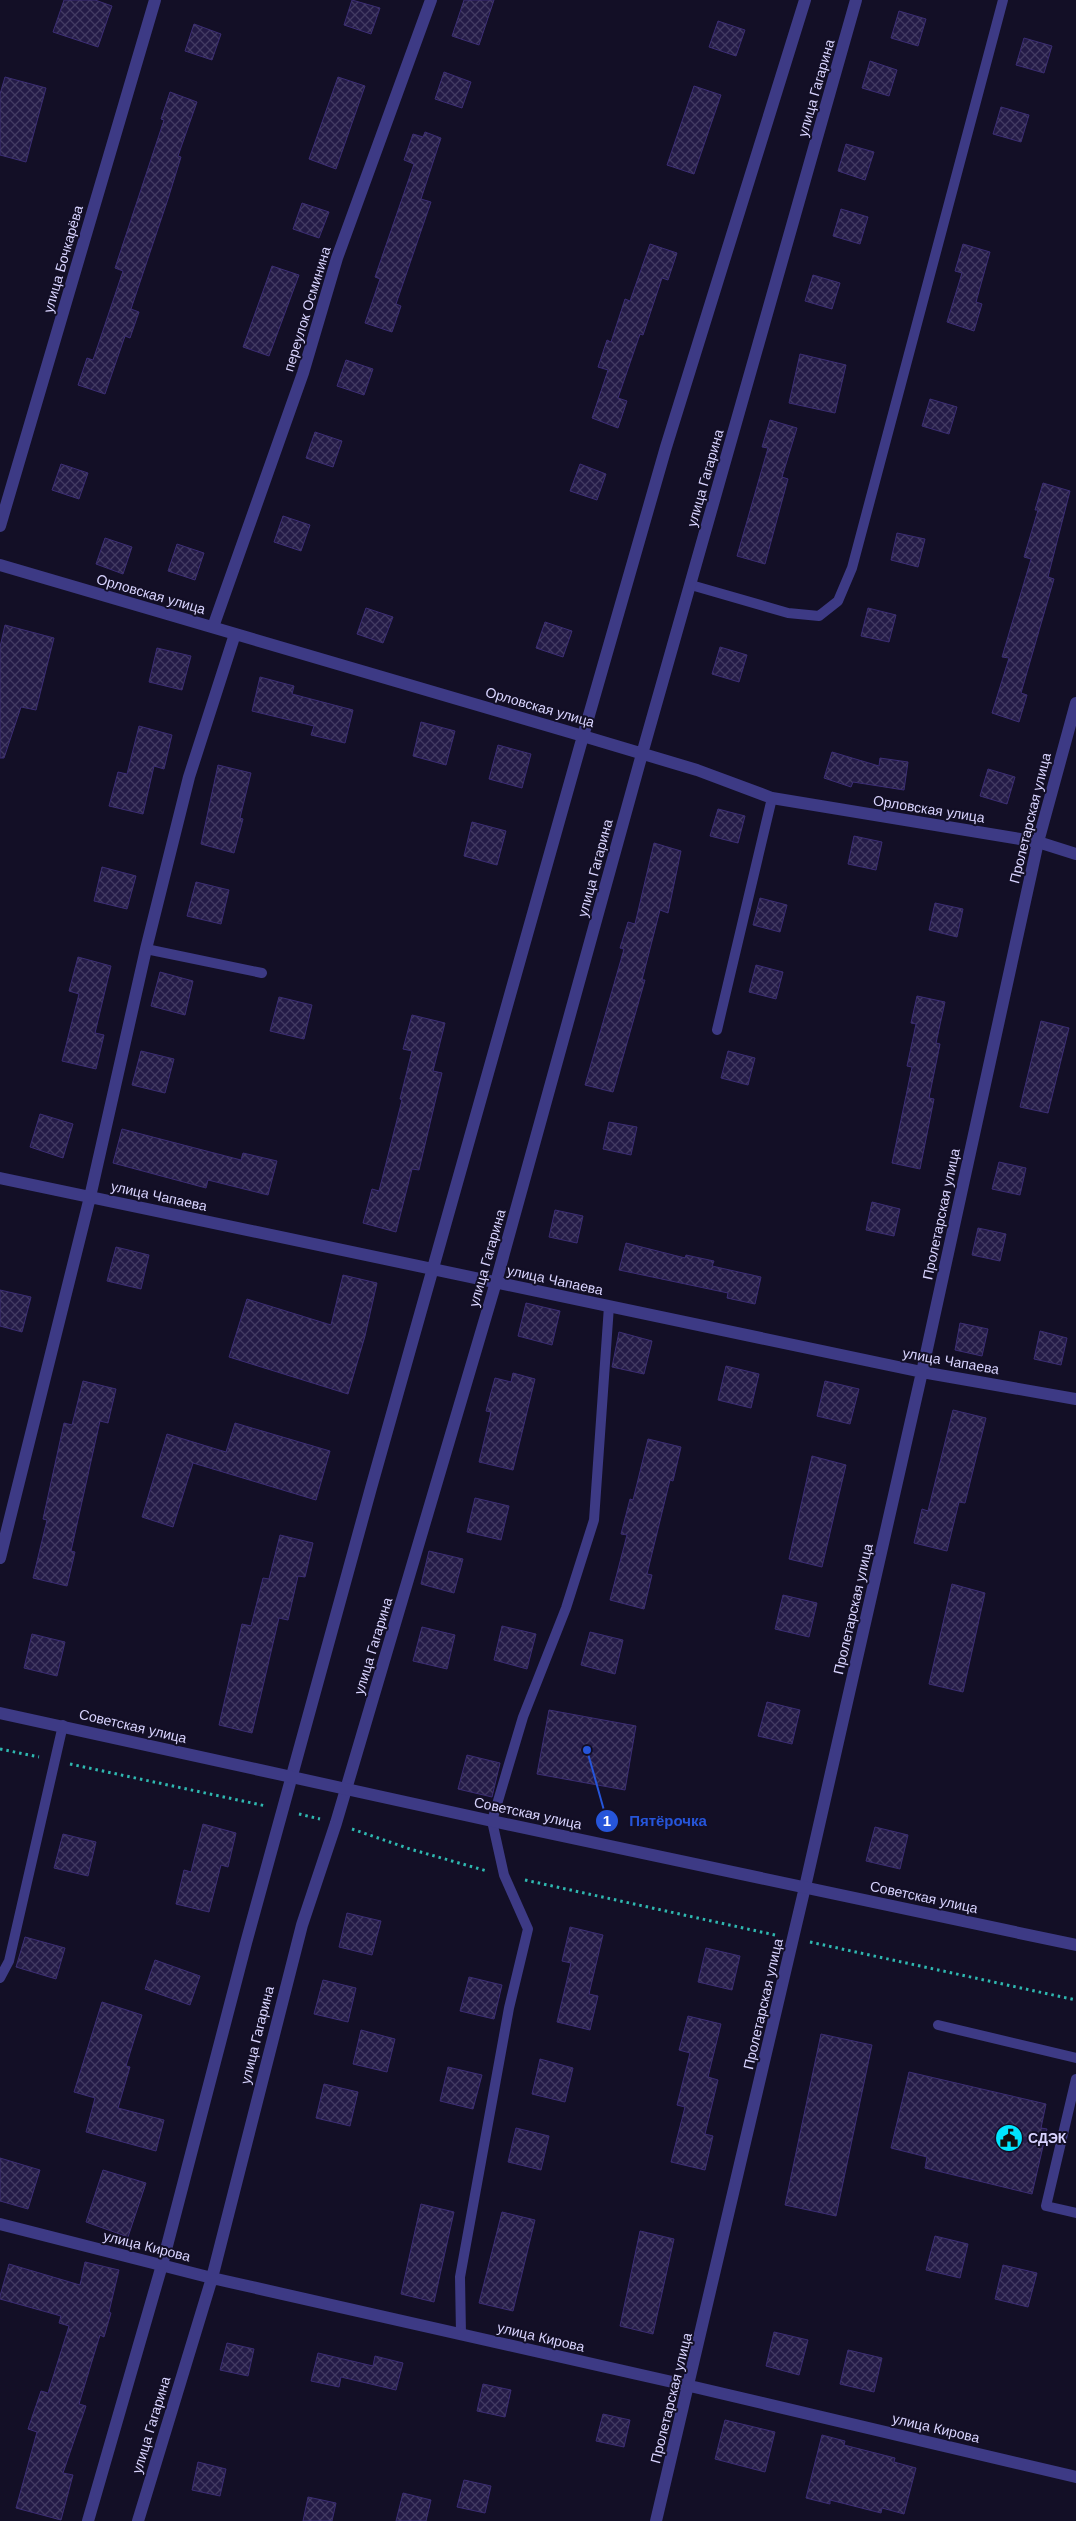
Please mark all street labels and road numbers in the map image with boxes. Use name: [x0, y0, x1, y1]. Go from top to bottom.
street label: улица Гагарина: [794, 37, 838, 139]
street label: улица Бочкарёва: [40, 203, 86, 315]
street label: переулок Осминина: [280, 244, 334, 374]
street label: улица Гагарина: [683, 427, 727, 529]
street label: Орловская улица: [95, 571, 208, 617]
street label: Орловская улица: [484, 684, 597, 730]
street label: Пролетарская улица: [1006, 751, 1054, 885]
street label: Орловская улица: [872, 792, 986, 826]
street label: улица Гагарина: [574, 817, 616, 919]
street label: Пролетарская улица: [919, 1147, 963, 1281]
street label: улица Чапаева: [110, 1178, 209, 1214]
street label: улица Гагарина: [465, 1207, 509, 1309]
street label: улица Чапаева: [506, 1262, 605, 1298]
street label: улица Чапаева: [901, 1345, 1001, 1377]
street label: Пролетарская улица: [830, 1542, 876, 1676]
street label: улица Гагарина: [351, 1595, 395, 1696]
street label: Советская улица: [78, 1706, 189, 1746]
street label: Советская улица: [473, 1794, 584, 1832]
street label: Советская улица: [869, 1878, 980, 1916]
street label: Пролетарская улица: [740, 1937, 786, 2071]
street label: улица Гагарина: [237, 1984, 277, 2086]
street label: улица Кирова: [102, 2227, 192, 2265]
street label: улица Кирова: [496, 2319, 586, 2355]
street label: Пролетарская улица: [647, 2331, 695, 2465]
street label: улица Гагарина: [129, 2374, 173, 2475]
street label: улица Кирова: [891, 2410, 981, 2446]

